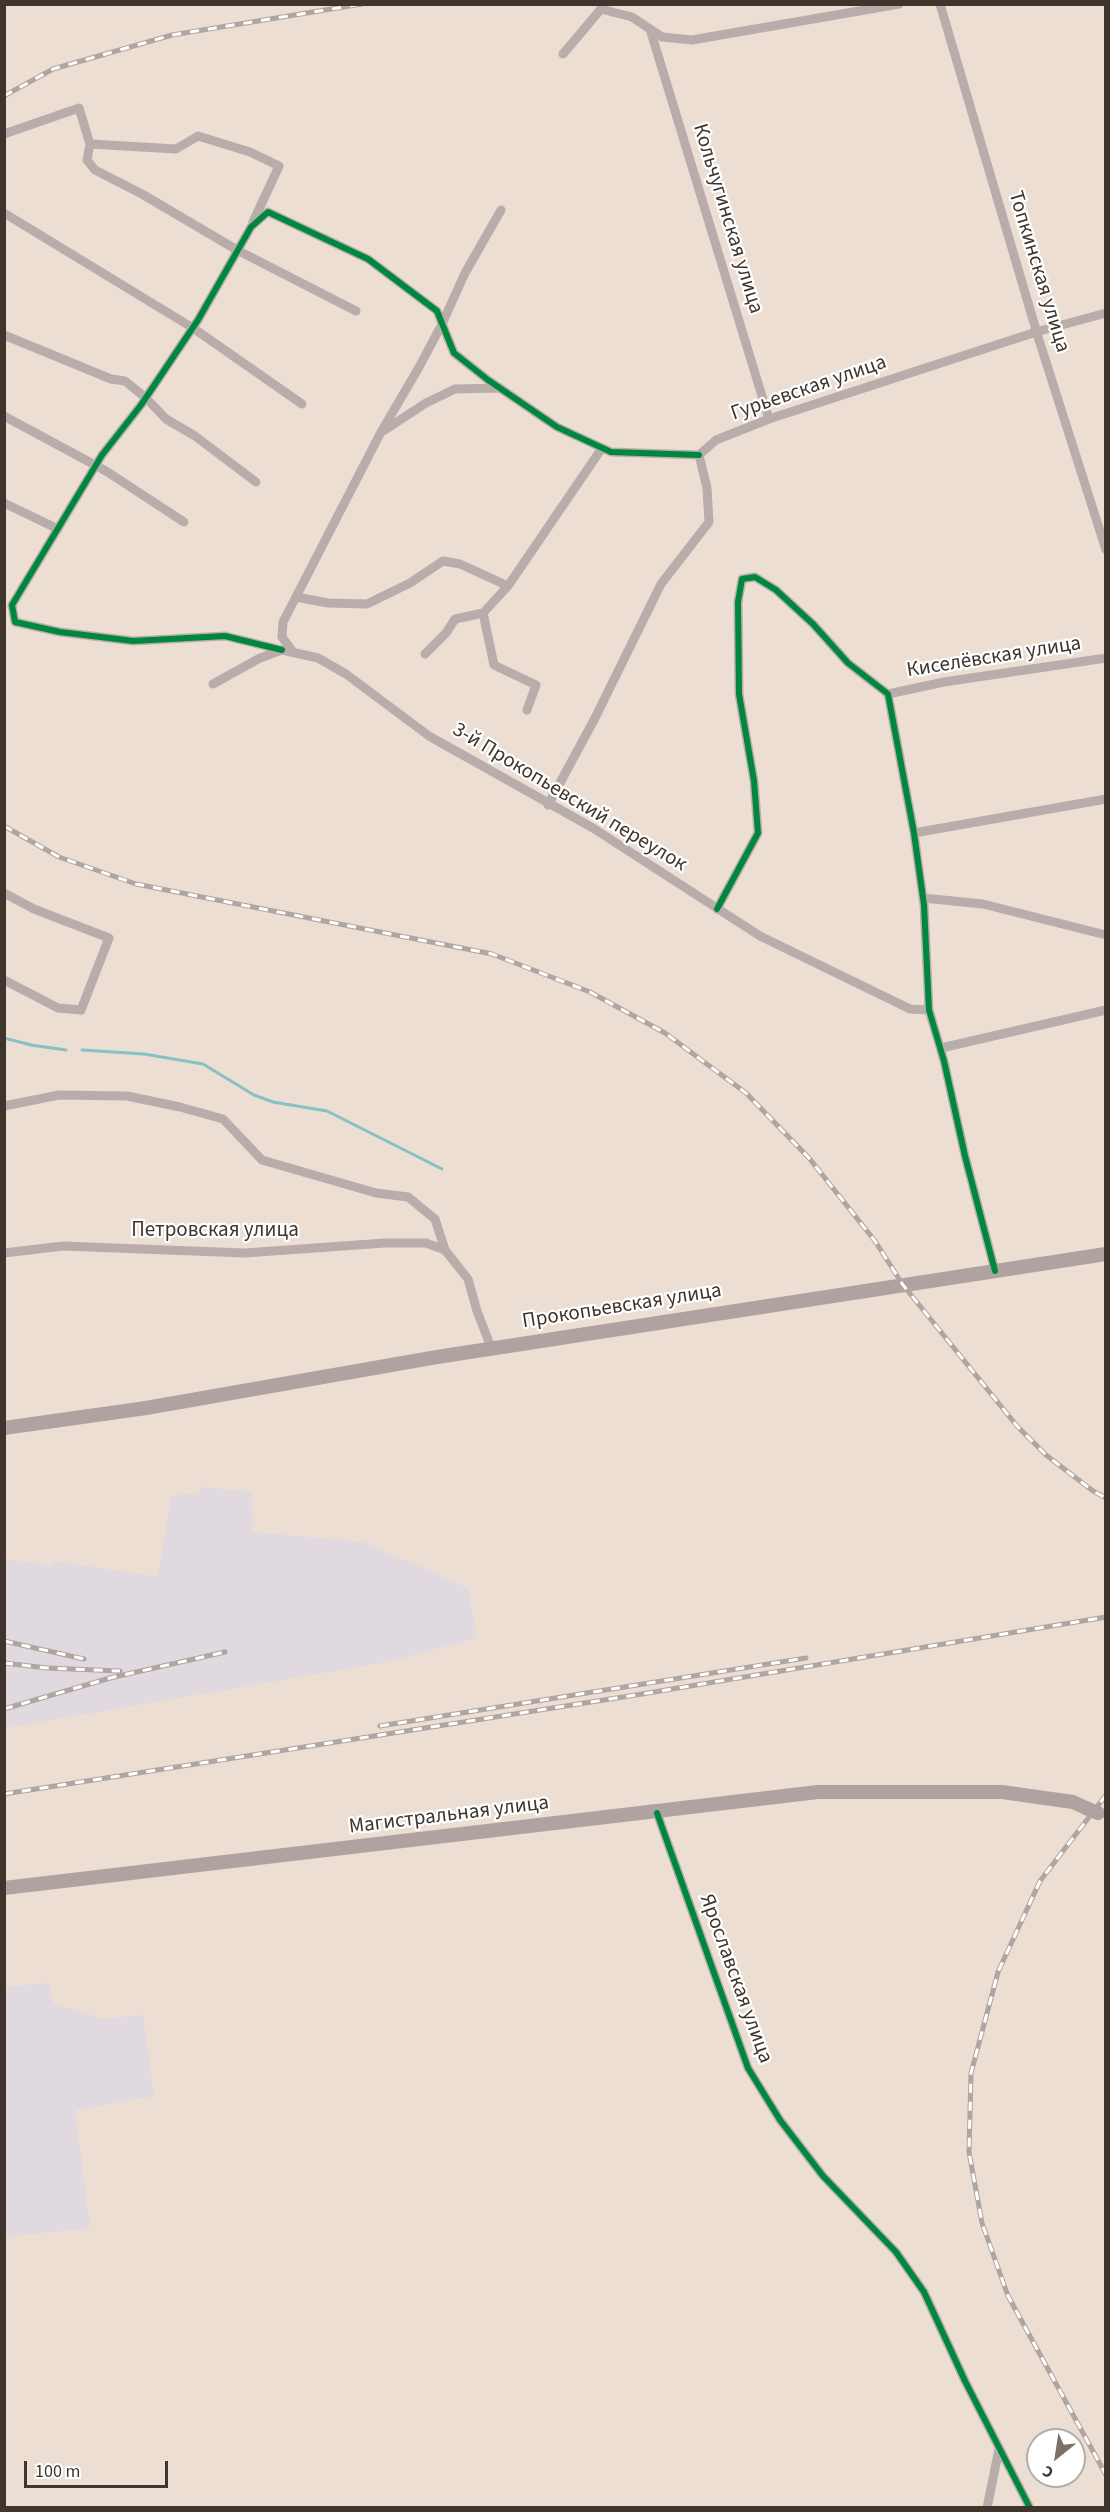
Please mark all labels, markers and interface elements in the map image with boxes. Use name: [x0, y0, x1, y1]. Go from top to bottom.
street label: Кольчугинская улица: [686, 121, 768, 317]
street label: Топкинская улица: [1001, 188, 1075, 356]
street label: Гурьевская улица: [728, 351, 890, 427]
street label: Киселёвская улица: [905, 632, 1083, 684]
street label: 3-й Прокопьевский переулок: [447, 718, 691, 878]
street label: Петровская улица: [131, 1218, 299, 1244]
street label: Прокопьевская улица: [521, 1279, 723, 1335]
street label: Магистральная улица: [348, 1791, 550, 1841]
street label: Ярославская улица: [693, 1891, 777, 2067]
north arrow: [1026, 2428, 1086, 2488]
scale bar: [27, 2449, 171, 2487]
text: 100 m: [35, 2459, 80, 2484]
text: С: [1038, 2460, 1058, 2484]

